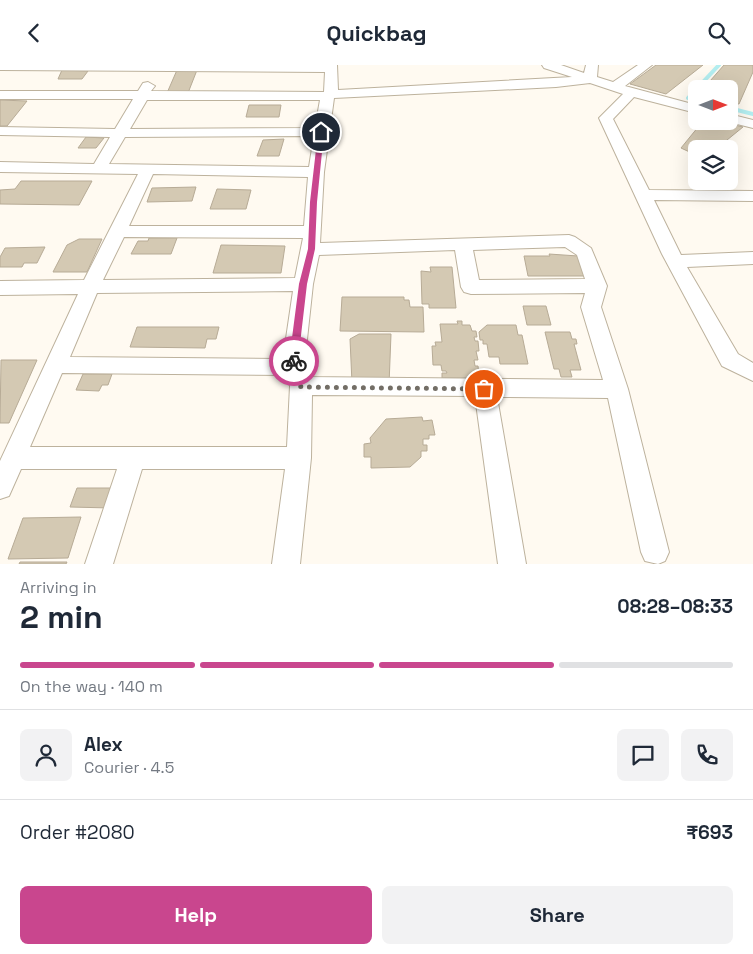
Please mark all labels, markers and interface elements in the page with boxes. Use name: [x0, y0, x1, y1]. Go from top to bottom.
icon: back: [20, 19, 48, 47]
text: Quickbag: [326, 19, 427, 47]
icon: search: [705, 19, 733, 47]
north arrow: [688, 80, 738, 130]
map controls: [688, 80, 738, 190]
pin: [300, 111, 342, 153]
icon: home: [307, 118, 335, 146]
button: layers: [688, 140, 738, 190]
courier: [269, 336, 319, 386]
icon: bike: [280, 347, 308, 375]
pin: [463, 368, 505, 410]
icon: bag: [470, 375, 498, 403]
text: Arriving in: [20, 577, 97, 598]
text: 08:28–08:33: [617, 594, 733, 619]
text: 2 min: [20, 597, 103, 637]
text: On the way · 140 m: [20, 676, 163, 697]
button: person: [20, 729, 72, 781]
button: chat: [617, 729, 669, 781]
button: phone: [681, 729, 733, 781]
text: Alex: [84, 732, 123, 757]
text: Courier · 4.5: [84, 757, 174, 778]
text: Order #2080: [20, 820, 135, 845]
text: ₹693: [686, 820, 733, 845]
button: Help: [20, 886, 372, 944]
button: Share: [382, 886, 733, 944]

